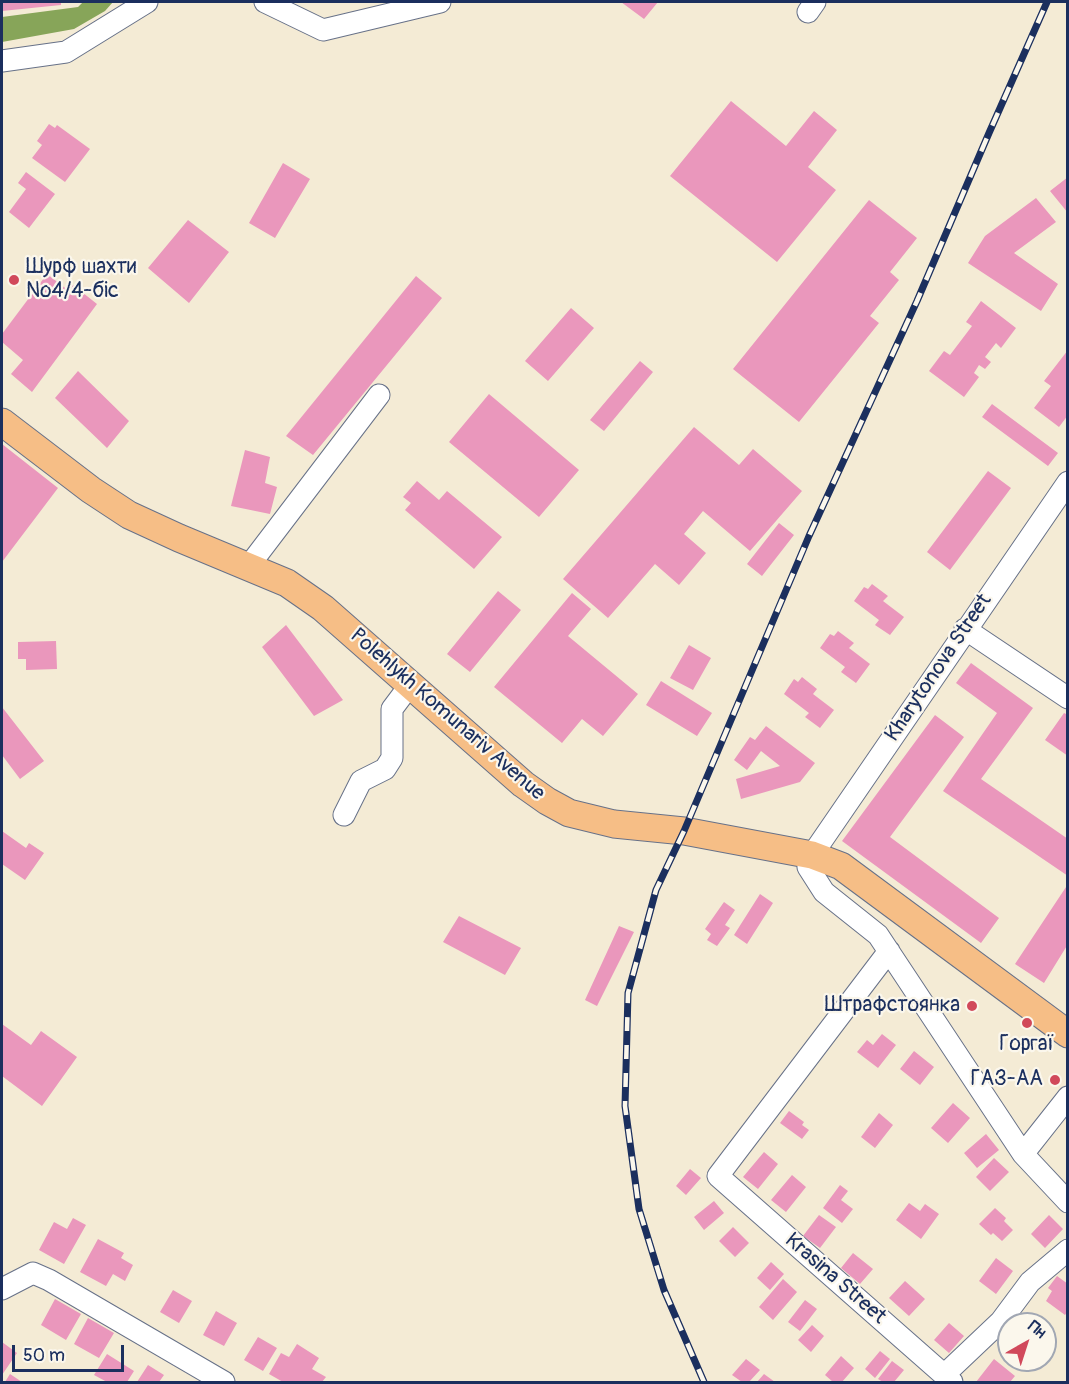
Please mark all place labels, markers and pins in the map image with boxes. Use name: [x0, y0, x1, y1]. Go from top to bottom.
place label: Шурф шахти №4/4-біс: [26, 255, 136, 305]
marker: Шурф шахти №4/4-біс: [7, 273, 21, 287]
place label: Штрафстоянка: [825, 993, 960, 1019]
marker: Штрафстоянка: [965, 999, 979, 1013]
marker: Горгаї: [1020, 1016, 1034, 1030]
place label: Горгаї: [999, 1032, 1055, 1058]
place label: ГАЗ-АА: [971, 1067, 1043, 1093]
marker: ГАЗ-АА: [1048, 1073, 1062, 1087]

